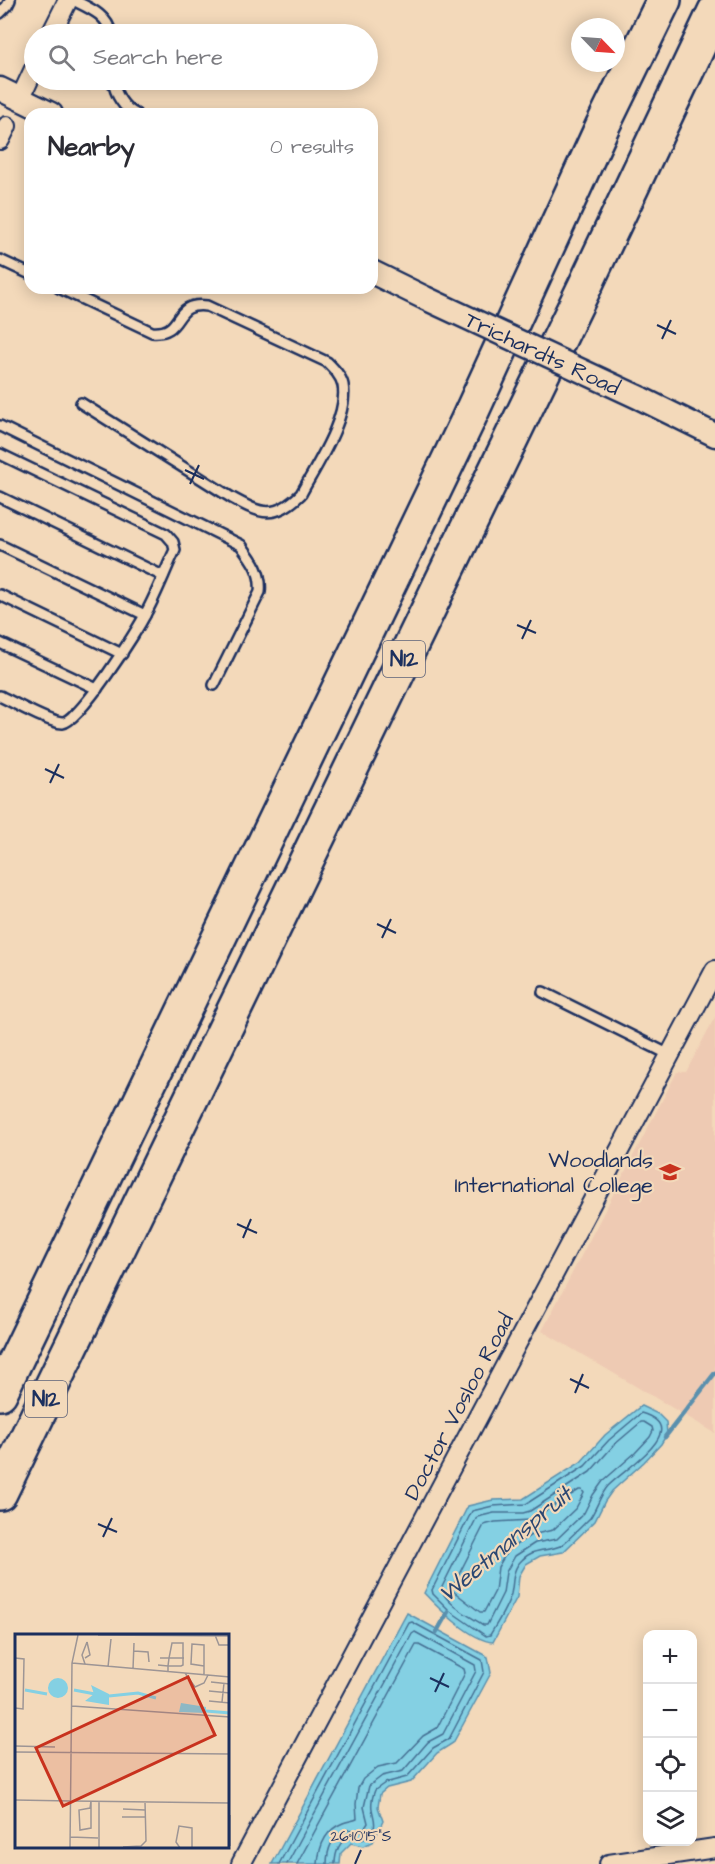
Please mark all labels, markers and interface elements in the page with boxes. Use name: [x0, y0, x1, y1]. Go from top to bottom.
north arrow: [571, 18, 625, 72]
search box: [24, 24, 378, 90]
icon: search: [45, 41, 78, 74]
text: Search here: [93, 42, 223, 73]
text: Nearby: [48, 129, 135, 165]
text: 0 results: [270, 133, 354, 161]
street label: Trichardts Road: [460, 305, 625, 404]
road number: N12: [383, 641, 425, 677]
place label: Woodlands International College: [454, 1145, 653, 1202]
school or university icon: Woodlands International College: [658, 1160, 682, 1184]
street label: Doctor Vosloo Road: [397, 1308, 522, 1506]
road number: N12: [25, 1381, 67, 1417]
water label: Weetmanspruit: [431, 1477, 582, 1611]
map controls: [643, 1630, 697, 1846]
button: +: [643, 1630, 697, 1684]
inset map: [15, 1634, 230, 1849]
button: −: [643, 1684, 697, 1738]
button: locate: [643, 1738, 697, 1792]
button: layers: [643, 1792, 697, 1846]
text: 26°10'15"S: [331, 1826, 392, 1847]

